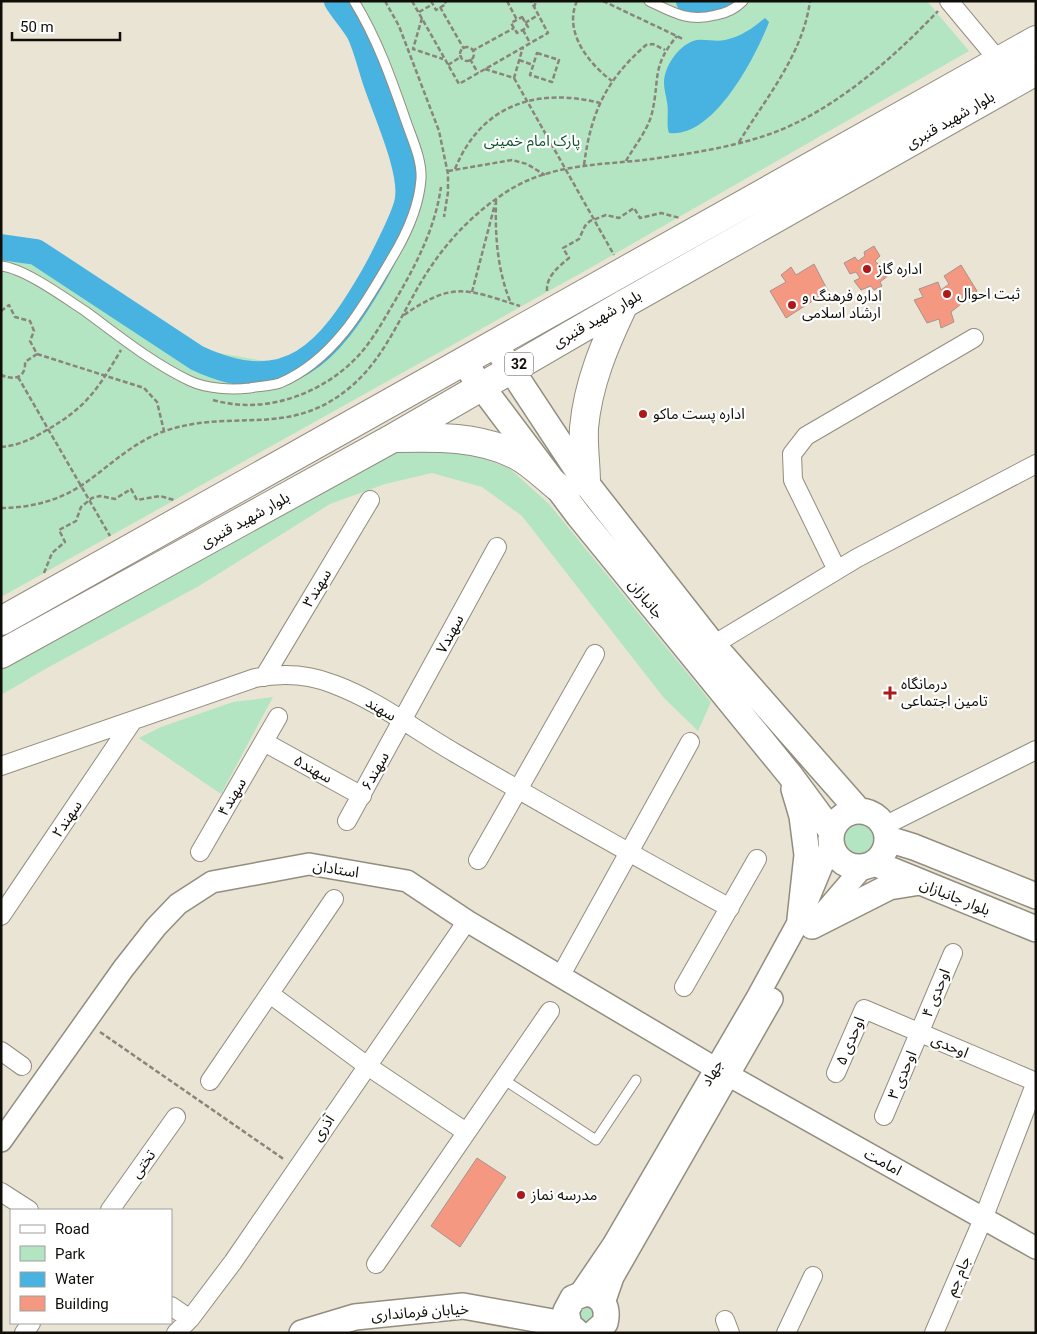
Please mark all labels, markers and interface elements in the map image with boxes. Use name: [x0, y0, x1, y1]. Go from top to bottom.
scale bar: [12, 10, 120, 42]
text: 50 m: [20, 18, 54, 36]
street label: بلوار شهید قنبری: [902, 87, 998, 153]
park label: پارک امام خمینی: [484, 132, 580, 152]
place label: اداره گاز: [876, 260, 922, 278]
marker: اداره گاز: [861, 263, 873, 275]
place label: ثبت احوال: [957, 285, 1020, 303]
street label: بلوار شهید قنبری: [549, 286, 645, 352]
place label: اداره فرهنگ و ارشاد اسلامی: [802, 287, 882, 322]
marker: ثبت احوال: [941, 288, 953, 300]
marker: اداره فرهنگ و ارشاد اسلامی: [786, 299, 798, 311]
road number: 32: [505, 352, 533, 376]
place label: اداره پست ماکو: [653, 405, 745, 424]
marker: اداره پست ماکو: [637, 408, 649, 420]
street label: بلوار شهید قنبری: [197, 488, 293, 552]
street label: سهند۳: [299, 566, 335, 610]
street label: جانبازان: [625, 576, 667, 623]
street label: سهند۷: [432, 611, 468, 656]
place label: درمانگاه تامین اجتماعی: [901, 675, 988, 710]
marker: درمانگاه تامین اجتماعی: [883, 686, 897, 700]
street label: سهند: [362, 693, 400, 725]
street label: سهند۶: [357, 748, 393, 793]
street label: سهند۵: [291, 751, 336, 787]
street label: سهند۴: [214, 775, 250, 819]
street label: سهند۲: [48, 797, 86, 841]
street label: استادان: [312, 856, 360, 882]
street label: بلوار جانبازان: [917, 875, 993, 919]
street label: اوحدی ۴: [918, 966, 954, 1020]
street label: اوحدی ۵: [832, 1014, 868, 1068]
street label: اوحدی: [929, 1030, 971, 1062]
street label: اوحدی ۳: [884, 1048, 920, 1102]
street label: جهاد: [697, 1056, 727, 1090]
street label: آذری: [308, 1111, 339, 1144]
street label: امامت: [861, 1144, 905, 1180]
street label: تختی: [127, 1146, 159, 1182]
place label: مدرسه نماز: [530, 1186, 597, 1204]
marker: مدرسه نماز: [515, 1189, 527, 1201]
legend: [10, 1209, 172, 1324]
text: Road: [55, 1220, 89, 1238]
text: Park: [55, 1245, 86, 1263]
street label: جام جم: [942, 1253, 976, 1299]
text: Water: [55, 1270, 94, 1288]
text: Building: [55, 1295, 109, 1313]
street label: خیابان فرمانداری: [371, 1300, 470, 1324]

